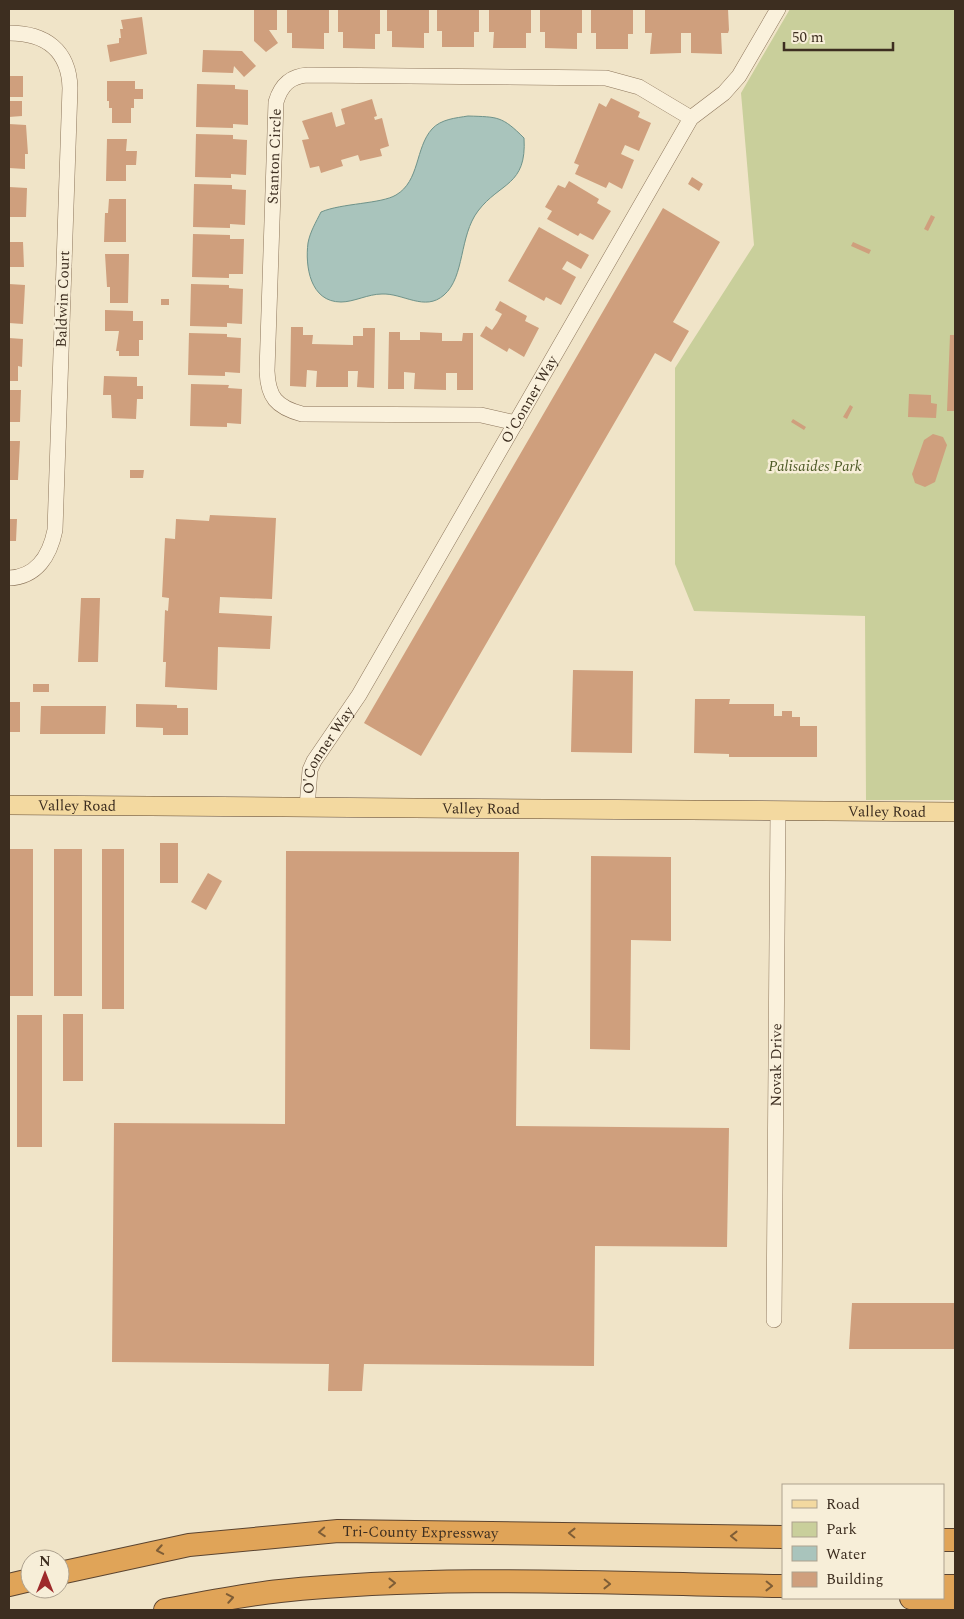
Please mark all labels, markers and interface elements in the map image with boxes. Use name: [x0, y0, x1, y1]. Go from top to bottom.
scale bar: [784, 20, 893, 52]
text: 50 m: [792, 26, 824, 49]
street label: Stanton Circle: [261, 108, 287, 205]
street label: Baldwin Court: [50, 250, 76, 348]
street label: O'Conner Way: [495, 350, 564, 448]
park label: Palisaides Park: [768, 455, 862, 478]
street label: O'Conner Way: [297, 701, 360, 795]
street label: Valley Road: [38, 794, 116, 817]
street label: Valley Road: [442, 797, 520, 820]
street label: Valley Road: [848, 800, 926, 823]
street label: Novak Drive: [764, 1023, 788, 1107]
legend: [782, 1484, 944, 1599]
text: Road: [826, 1493, 860, 1516]
text: Park: [826, 1518, 857, 1541]
street label: Tri-County Expressway: [342, 1520, 499, 1545]
one-way arrow: [317, 1527, 325, 1538]
one-way arrow: [567, 1528, 575, 1538]
one-way arrow: [730, 1531, 738, 1541]
text: Water: [826, 1543, 866, 1566]
one-way arrow: [156, 1544, 165, 1555]
north arrow: [20, 1549, 70, 1599]
text: N: [39, 1551, 51, 1572]
text: Building: [826, 1568, 883, 1591]
one-way arrow: [388, 1578, 396, 1589]
one-way arrow: [603, 1579, 611, 1589]
one-way arrow: [766, 1581, 773, 1591]
one-way arrow: [226, 1593, 234, 1603]

